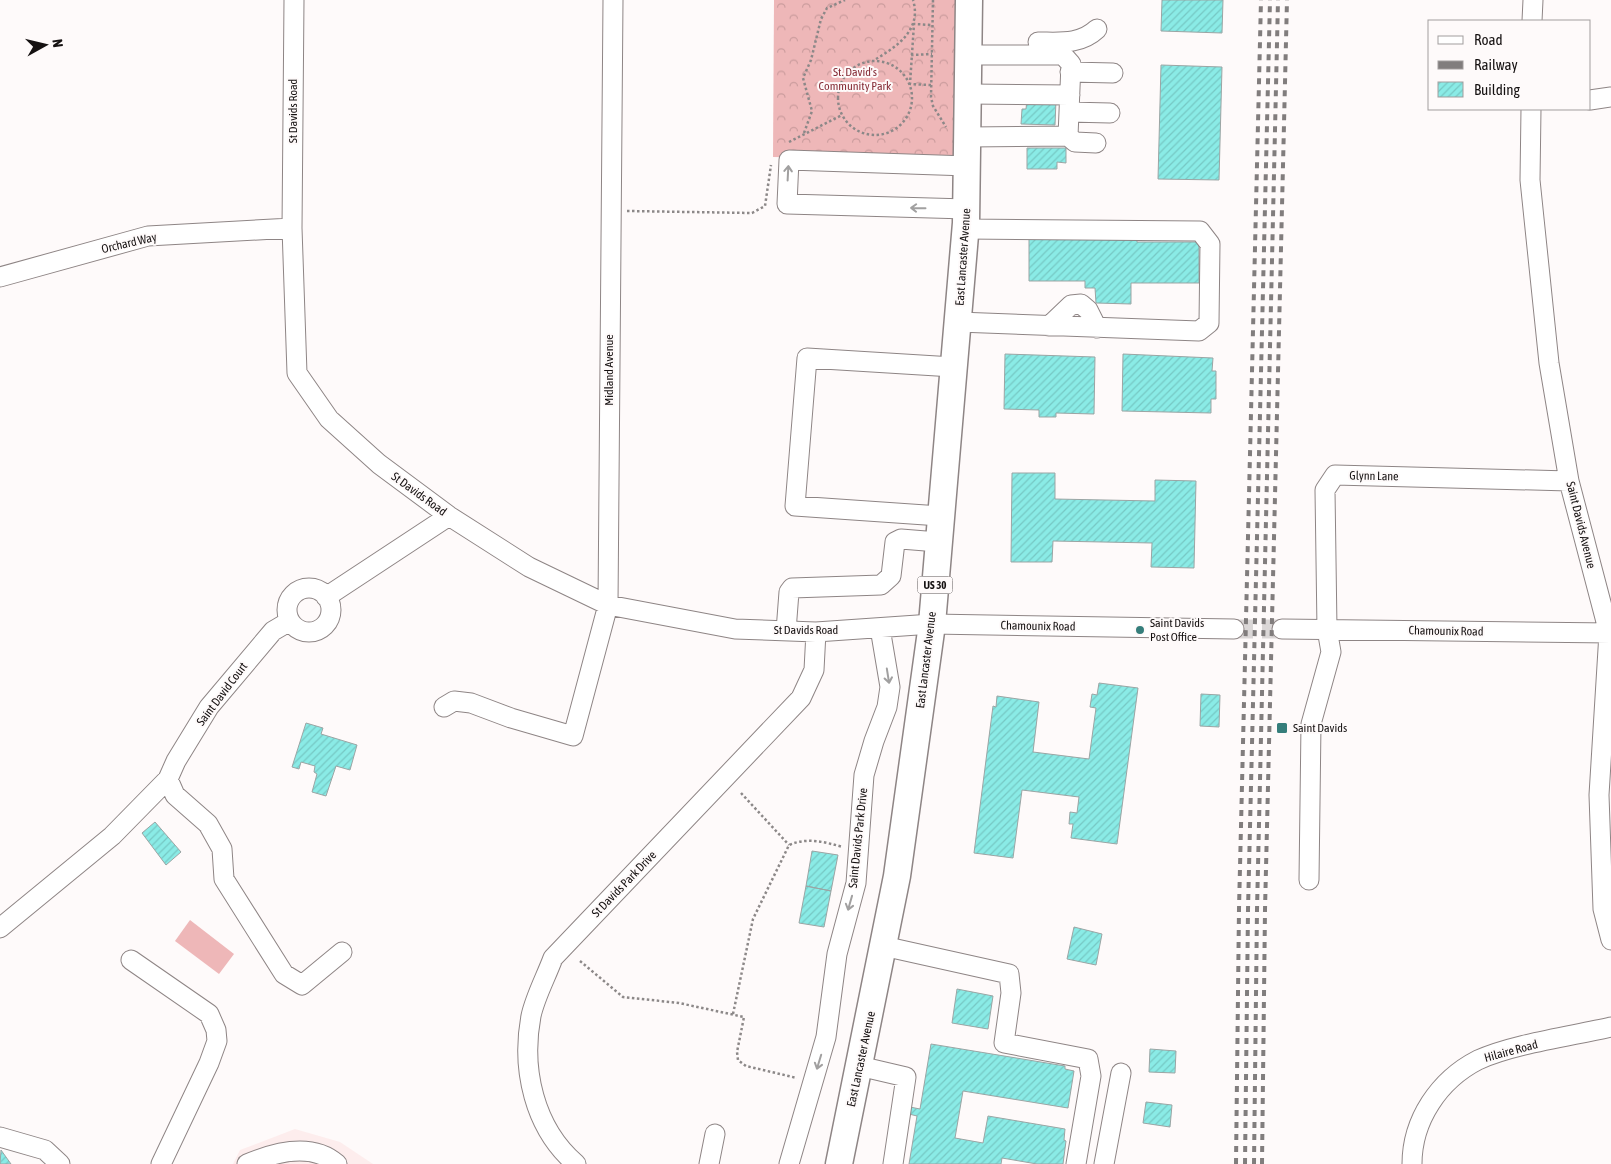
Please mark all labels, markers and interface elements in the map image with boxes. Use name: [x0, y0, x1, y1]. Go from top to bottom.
north arrow: [20, 20, 70, 70]
legend: [1428, 20, 1591, 110]
text: Road: [1474, 31, 1503, 48]
text: N: [49, 38, 66, 48]
text: Railway: [1474, 56, 1518, 73]
park label: St. David's Community Park: [819, 65, 892, 93]
street label: St Davids Road: [286, 79, 300, 143]
text: Building: [1474, 81, 1520, 98]
one-way arrow: [784, 166, 793, 182]
one-way arrow: [910, 203, 926, 212]
street label: East Lancaster Avenue: [953, 208, 973, 306]
street label: Orchard Way: [100, 230, 158, 256]
street label: Midland Avenue: [602, 334, 616, 406]
street label: St Davids Road: [389, 469, 449, 519]
street label: Glynn Lane: [1349, 469, 1399, 483]
street label: Saint Davids Avenue: [1563, 480, 1599, 570]
road number: US 30: [918, 576, 952, 594]
street label: East Lancaster Avenue: [913, 611, 939, 709]
place label: Saint Davids Post Office: [1150, 616, 1204, 644]
street label: Chamounix Road: [1000, 618, 1076, 634]
street label: St Davids Road: [774, 623, 838, 637]
street label: Chamounix Road: [1408, 623, 1484, 639]
marker: Saint Davids Post Office: [1134, 624, 1146, 636]
street label: Saint David Court: [194, 659, 251, 728]
one-way arrow: [883, 668, 893, 684]
marker: Saint Davids: [1275, 721, 1289, 735]
place label: Saint Davids: [1293, 721, 1347, 735]
street label: Saint Davids Park Drive: [846, 787, 870, 889]
street label: St Davids Park Drive: [589, 848, 659, 920]
one-way arrow: [844, 895, 854, 911]
street label: East Lancaster Avenue: [844, 1010, 878, 1108]
street label: Hilaire Road: [1483, 1037, 1539, 1065]
one-way arrow: [813, 1054, 823, 1070]

